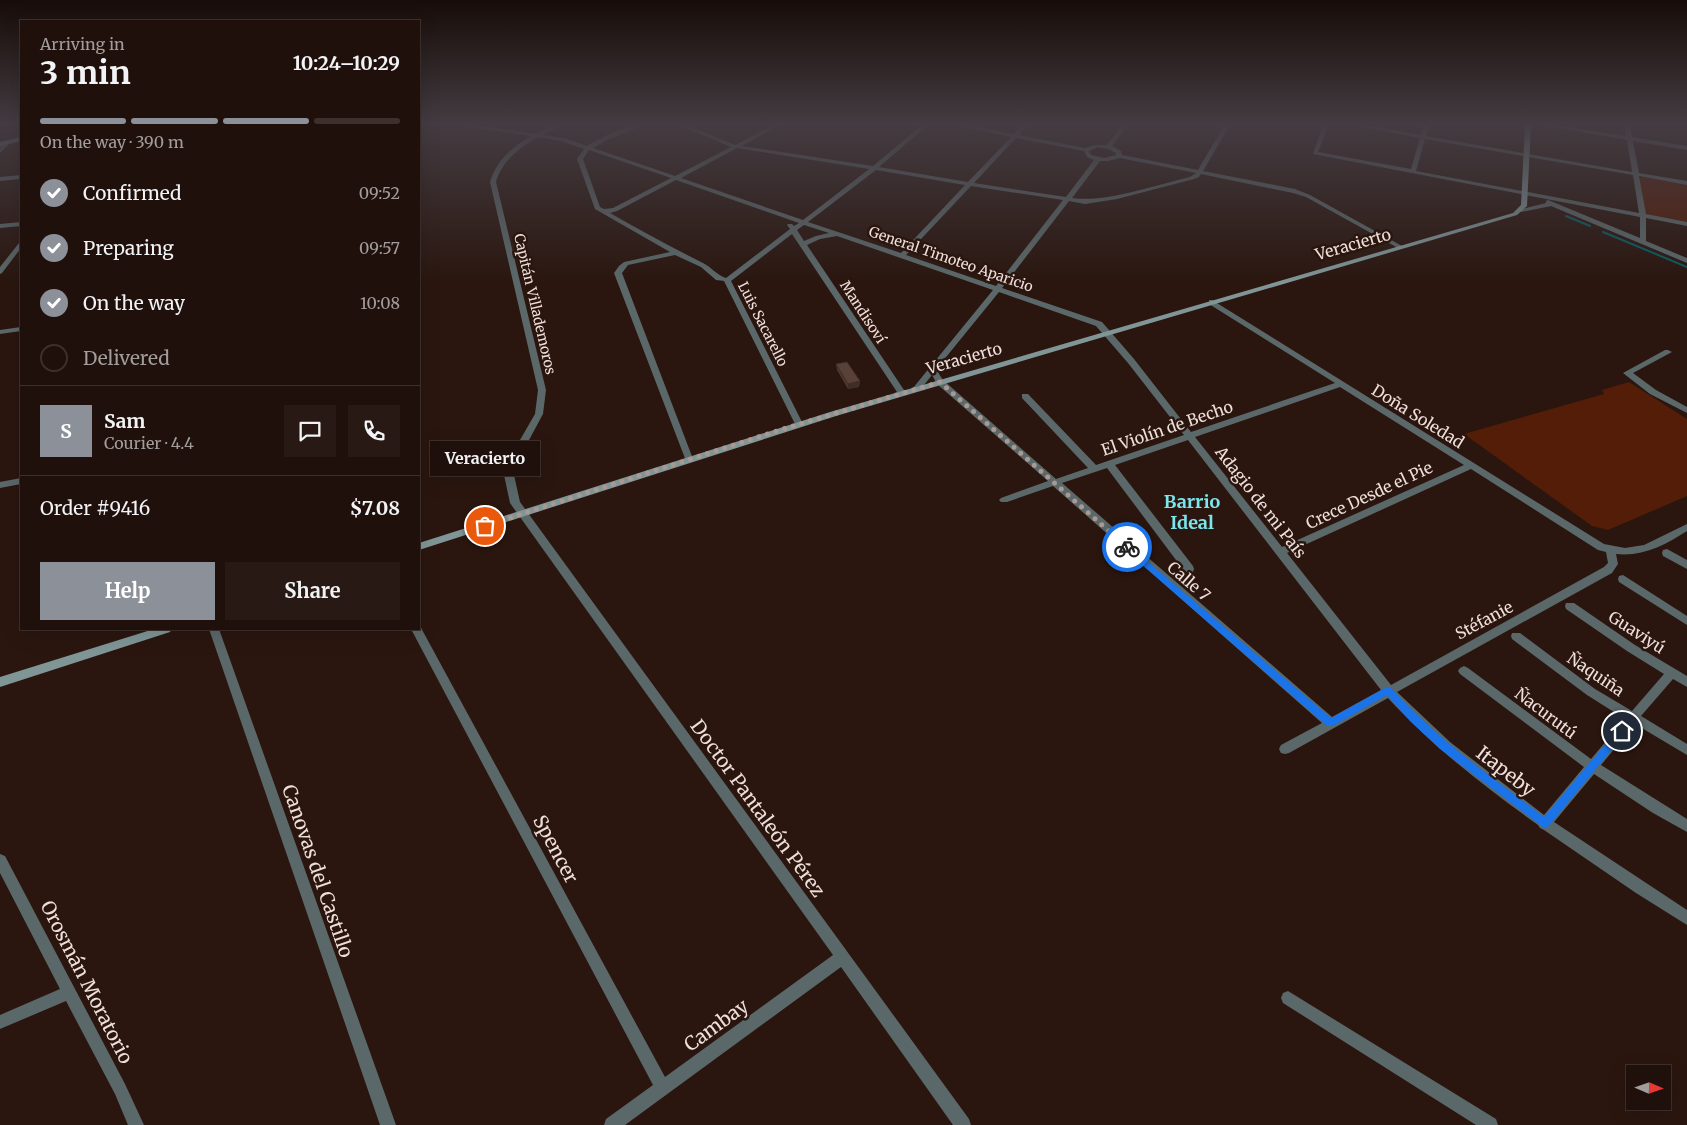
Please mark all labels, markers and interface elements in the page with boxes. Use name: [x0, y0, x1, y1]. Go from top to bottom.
text: Arriving in: [40, 34, 125, 54]
text: 10:24–10:29: [293, 51, 400, 75]
text: 3 min: [40, 53, 131, 93]
text: On the way · 390 m: [40, 132, 184, 152]
icon: check: [40, 179, 68, 207]
text: Confirmed: [83, 181, 181, 205]
text: 09:52: [359, 183, 400, 203]
street label: General Timoteo Aparicio: [866, 222, 1036, 296]
street label: Veracierto: [1312, 224, 1393, 265]
street label: Capitán Villademoros: [510, 232, 560, 376]
icon: check: [40, 234, 68, 262]
text: Preparing: [83, 236, 174, 260]
text: 09:57: [359, 238, 400, 258]
street label: Mandisoví: [836, 277, 890, 347]
street label: Luis Sacarello: [734, 279, 792, 369]
icon: check: [40, 289, 68, 317]
text: On the way: [83, 291, 185, 315]
text: 10:08: [360, 293, 400, 313]
street label: Veracierto: [923, 338, 1004, 379]
text: Delivered: [83, 346, 170, 370]
street label: Doña Soledad: [1368, 380, 1468, 453]
street label: El Violín de Becho: [1099, 396, 1235, 460]
button: chat: [284, 405, 336, 457]
button: phone: [348, 405, 400, 457]
text: Sam: [104, 409, 145, 433]
text: S: [60, 419, 72, 443]
text: Courier · 4.4: [104, 433, 194, 453]
callout: Veracierto: [430, 441, 540, 476]
street label: Adagio de mi País: [1211, 441, 1311, 562]
text: Veracierto: [445, 448, 525, 468]
street label: Crece Desde el Pie: [1303, 457, 1435, 533]
district label: Barrio Ideal: [1164, 490, 1221, 534]
text: Order #9416: [40, 496, 150, 520]
text: $7.08: [350, 496, 400, 520]
pin: [464, 505, 506, 547]
icon: bag: [471, 512, 499, 540]
courier: [1102, 522, 1152, 572]
icon: bike: [1113, 533, 1141, 561]
street label: Calle 7: [1163, 557, 1215, 605]
button: Help: [40, 562, 215, 620]
button: Share: [225, 562, 400, 620]
street label: Stéfanie: [1452, 597, 1516, 643]
street label: Guaviyú: [1605, 606, 1669, 658]
street label: Ñaquiña: [1564, 648, 1629, 701]
street label: Ñacurutú: [1511, 683, 1581, 743]
pin: [1601, 710, 1643, 752]
street label: Doctor Pantaleón Pérez: [685, 715, 831, 901]
icon: home: [1608, 717, 1636, 745]
street label: Itapeby: [1472, 740, 1540, 802]
street label: Canovas del Castillo: [277, 781, 359, 961]
street label: Spencer: [528, 811, 584, 888]
street label: Orosmán Moratorio: [35, 896, 139, 1068]
street label: Cambay: [679, 994, 753, 1056]
north arrow: [1626, 1065, 1671, 1110]
map controls: [1626, 1065, 1671, 1110]

